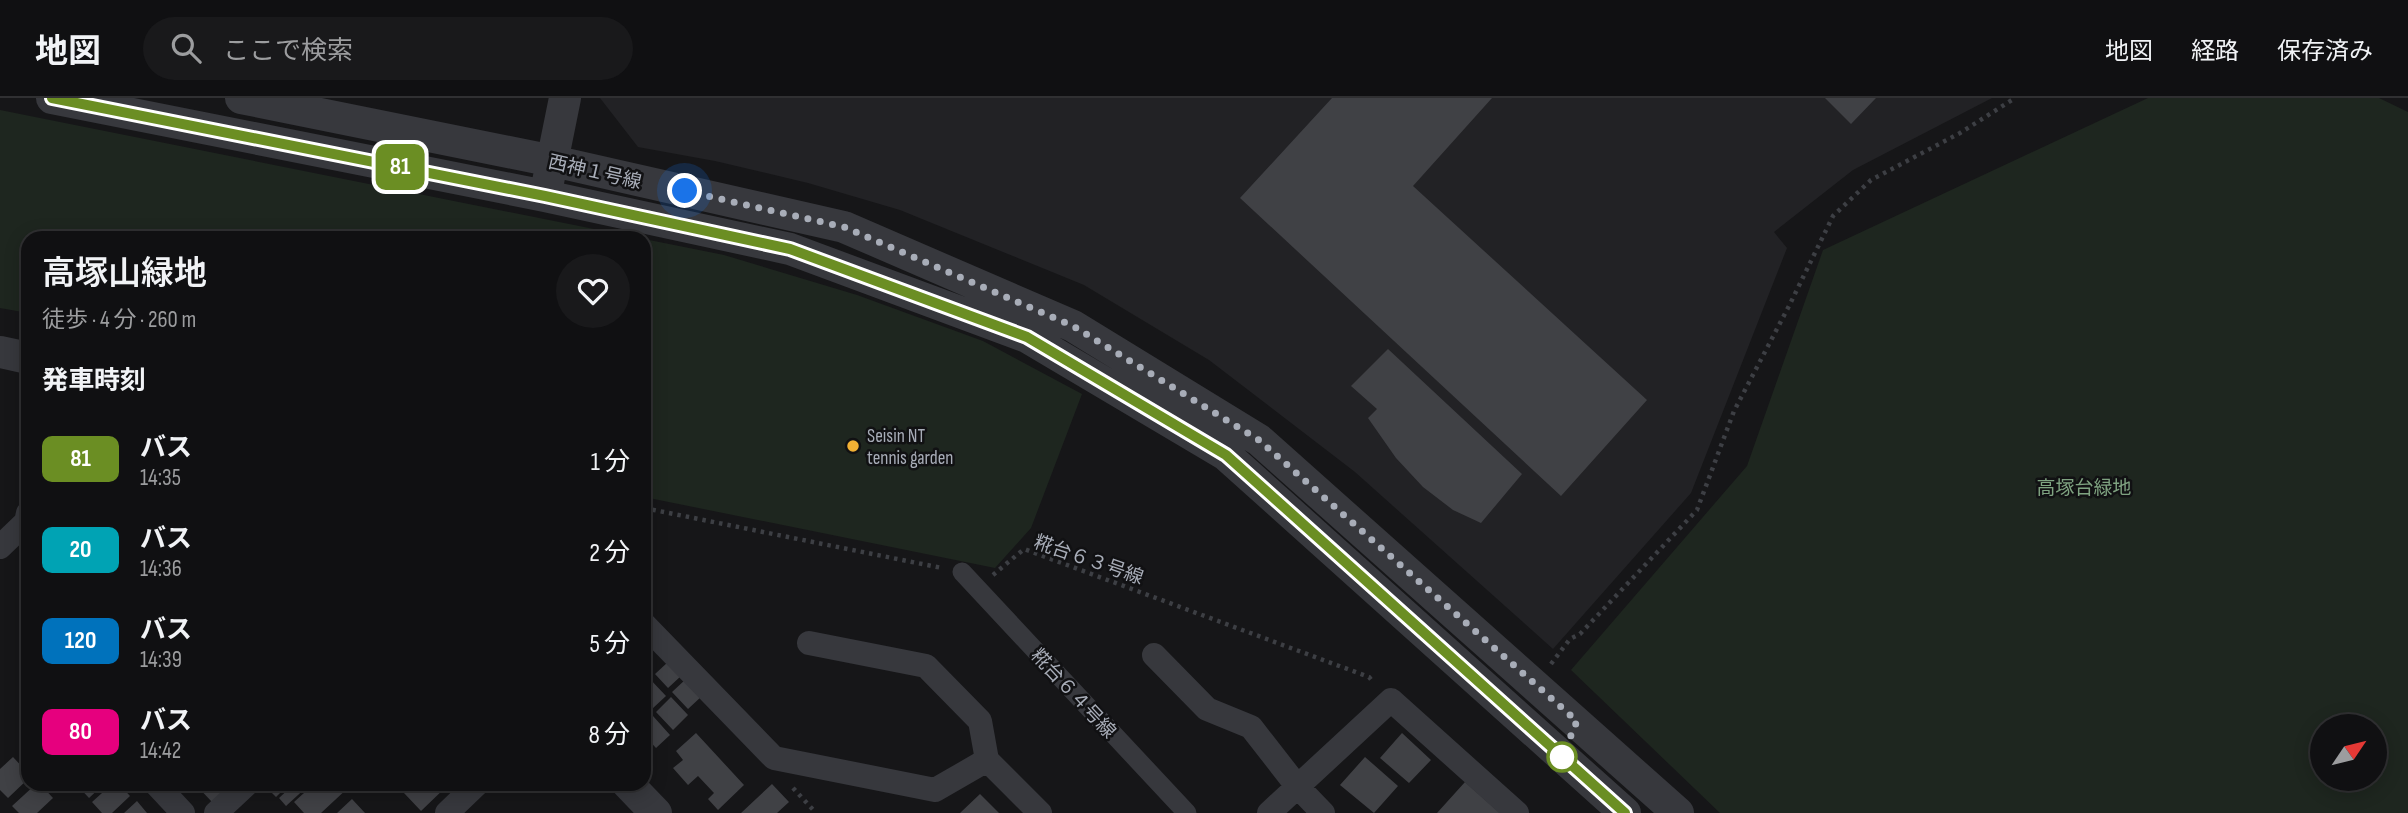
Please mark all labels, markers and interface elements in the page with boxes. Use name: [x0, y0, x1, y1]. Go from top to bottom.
search box: [143, 17, 633, 80]
icon: search: [167, 29, 205, 67]
text: 地図: [35, 32, 101, 72]
text: ここで検索: [223, 36, 353, 67]
text: 地図: [2105, 37, 2153, 66]
text: 経路: [2191, 37, 2239, 66]
text: 保存済み: [2277, 37, 2373, 66]
line badge: 81: [368, 144, 432, 190]
street label: 西神１号線: [546, 151, 644, 194]
text: 81: [390, 152, 410, 181]
your location: [667, 173, 702, 208]
text: 高塚山緑地: [42, 254, 207, 294]
button: heart: [556, 254, 630, 328]
text: 徒歩 · 4 分 · 260 m: [42, 306, 196, 334]
text: 発車時刻: [42, 366, 146, 397]
place label: Seisin NT tennis garden: [867, 425, 953, 470]
text: バス: [140, 433, 192, 464]
marker: Seisin NT tennis garden: [845, 438, 861, 454]
text: 81: [70, 444, 91, 473]
text: 1 分: [591, 447, 630, 478]
text: 14:35: [140, 464, 181, 492]
park label: 高塚台緑地: [2036, 477, 2132, 500]
text: バス: [140, 524, 192, 555]
street label: 糀台６３号線: [1031, 531, 1146, 590]
text: 20: [70, 535, 91, 564]
text: 2 分: [589, 538, 630, 569]
text: 14:36: [140, 555, 182, 583]
text: バス: [140, 615, 192, 646]
text: 120: [65, 626, 96, 655]
text: 5 分: [589, 629, 630, 660]
street label: 糀台６４号線: [1026, 644, 1120, 744]
text: 14:39: [140, 646, 182, 674]
text: バス: [140, 706, 192, 737]
north arrow: [2310, 714, 2387, 791]
map controls: [2310, 714, 2387, 791]
text: 80: [69, 717, 92, 746]
text: 8 分: [588, 720, 630, 751]
text: 14:42: [140, 737, 181, 765]
unlabelled marker: [1547, 742, 1577, 772]

